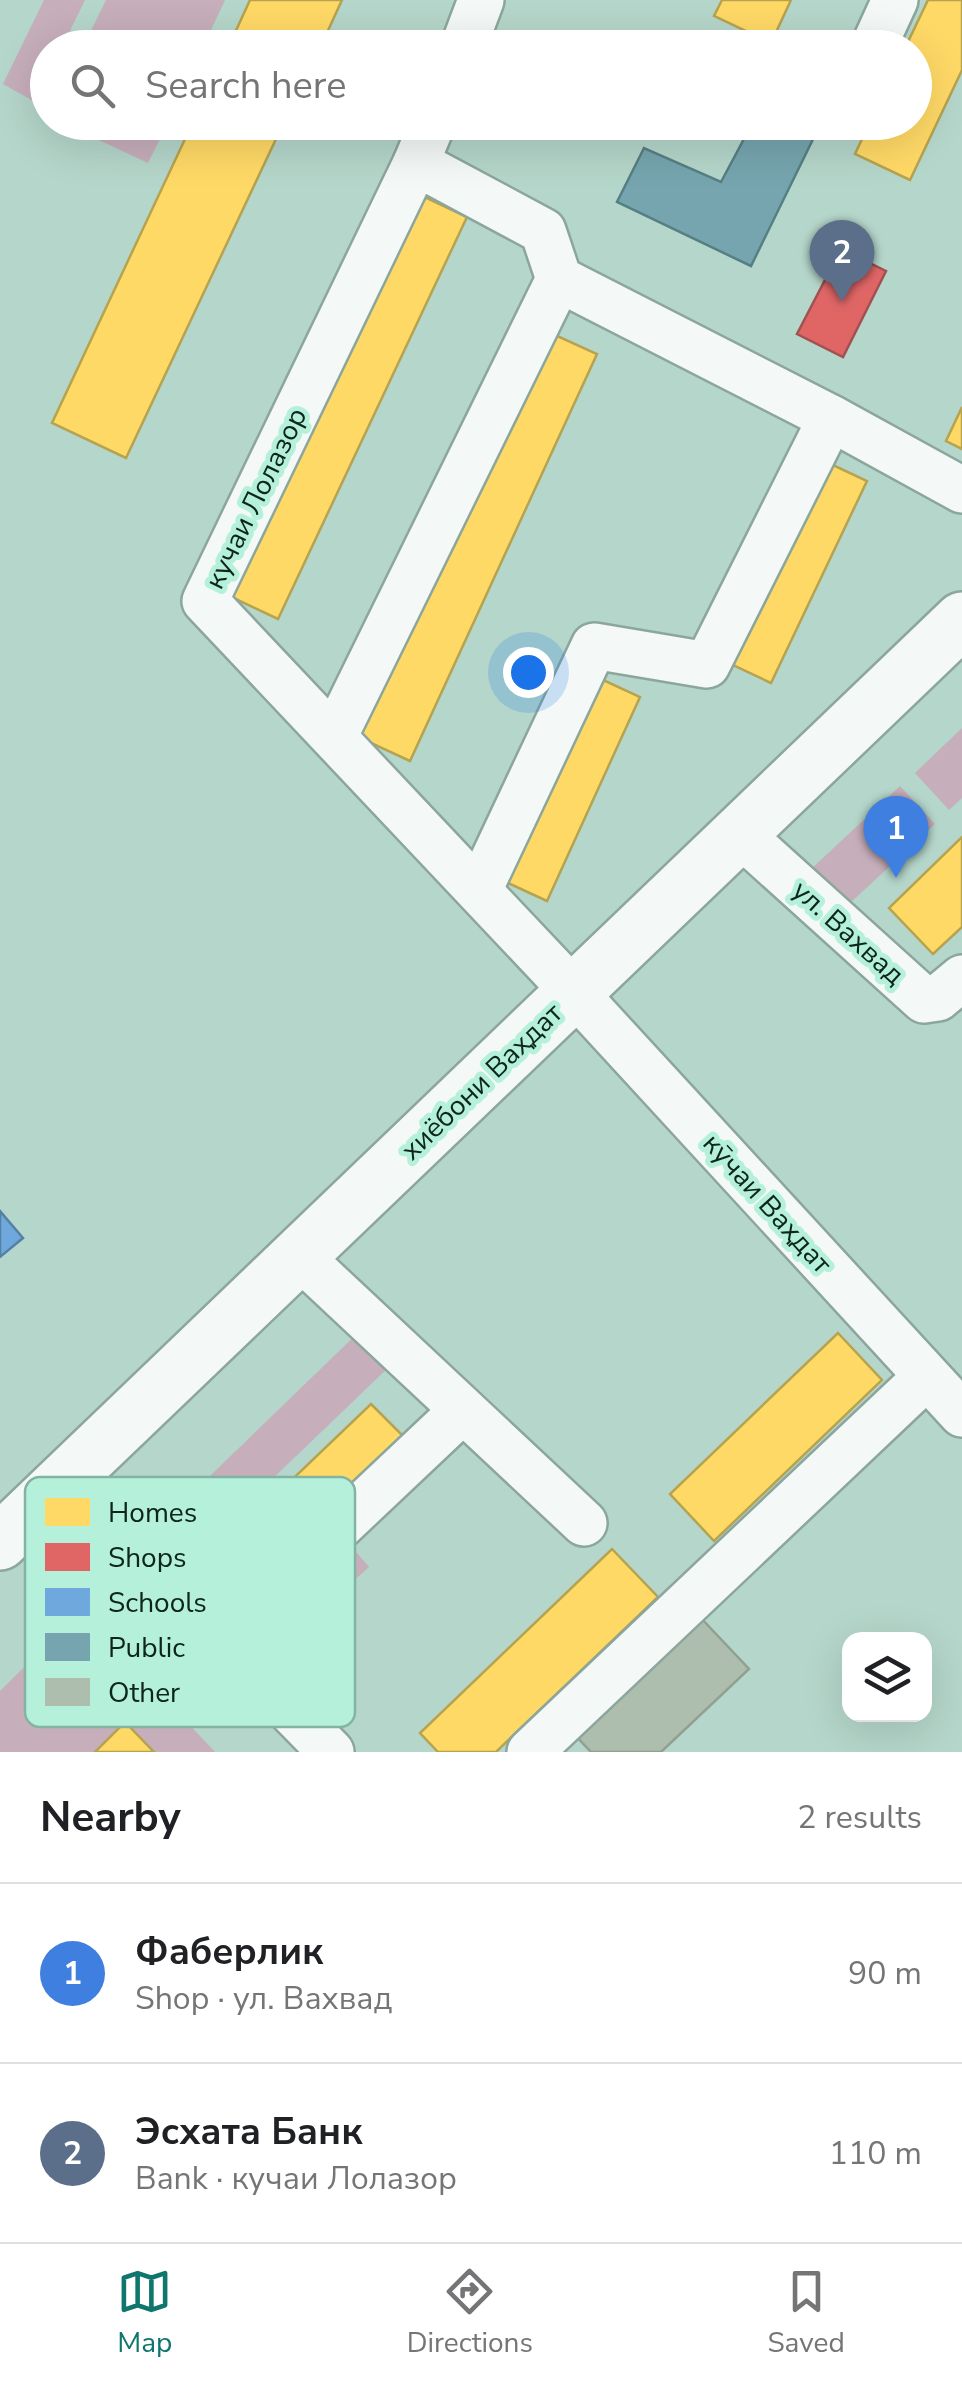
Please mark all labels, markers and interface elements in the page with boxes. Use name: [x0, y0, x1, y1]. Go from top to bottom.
search box: [30, 30, 932, 140]
icon: search: [65, 58, 120, 113]
text: Search here: [145, 60, 346, 111]
pin: 2: [810, 220, 874, 302]
street label: кучаи Лолазор: [196, 401, 316, 595]
your location: [503, 647, 554, 698]
pin: 1: [864, 796, 928, 878]
street label: ул. Вахвад: [784, 872, 913, 994]
street label: хиёбони Ваҳдат: [392, 994, 571, 1169]
street label: кӯчаи Ваҳдат: [694, 1125, 841, 1282]
legend: [25, 1477, 355, 1727]
text: Homes: [108, 1494, 197, 1532]
text: Shops: [108, 1539, 186, 1577]
text: Schools: [108, 1584, 207, 1622]
text: Public: [108, 1629, 185, 1667]
map controls: [842, 1632, 932, 1722]
button: layers: [842, 1632, 932, 1722]
text: Other: [108, 1674, 180, 1712]
text: Nearby: [40, 1789, 181, 1846]
text: 2 results: [797, 1796, 922, 1839]
text: Фаберлик: [135, 1926, 323, 1977]
text: 1: [63, 1952, 82, 1995]
text: 90 m: [848, 1952, 922, 1995]
text: Shop · ул. Вахвад: [135, 1977, 392, 2020]
text: Эсхата Банк: [135, 2106, 362, 2157]
text: 2: [63, 2132, 82, 2175]
text: 110 m: [829, 2132, 922, 2175]
text: Bank · кучаи Лолазор: [135, 2157, 457, 2200]
tab: Map: [117, 2264, 172, 2362]
tab: Directions: [407, 2264, 533, 2362]
tab: Saved: [767, 2264, 845, 2362]

